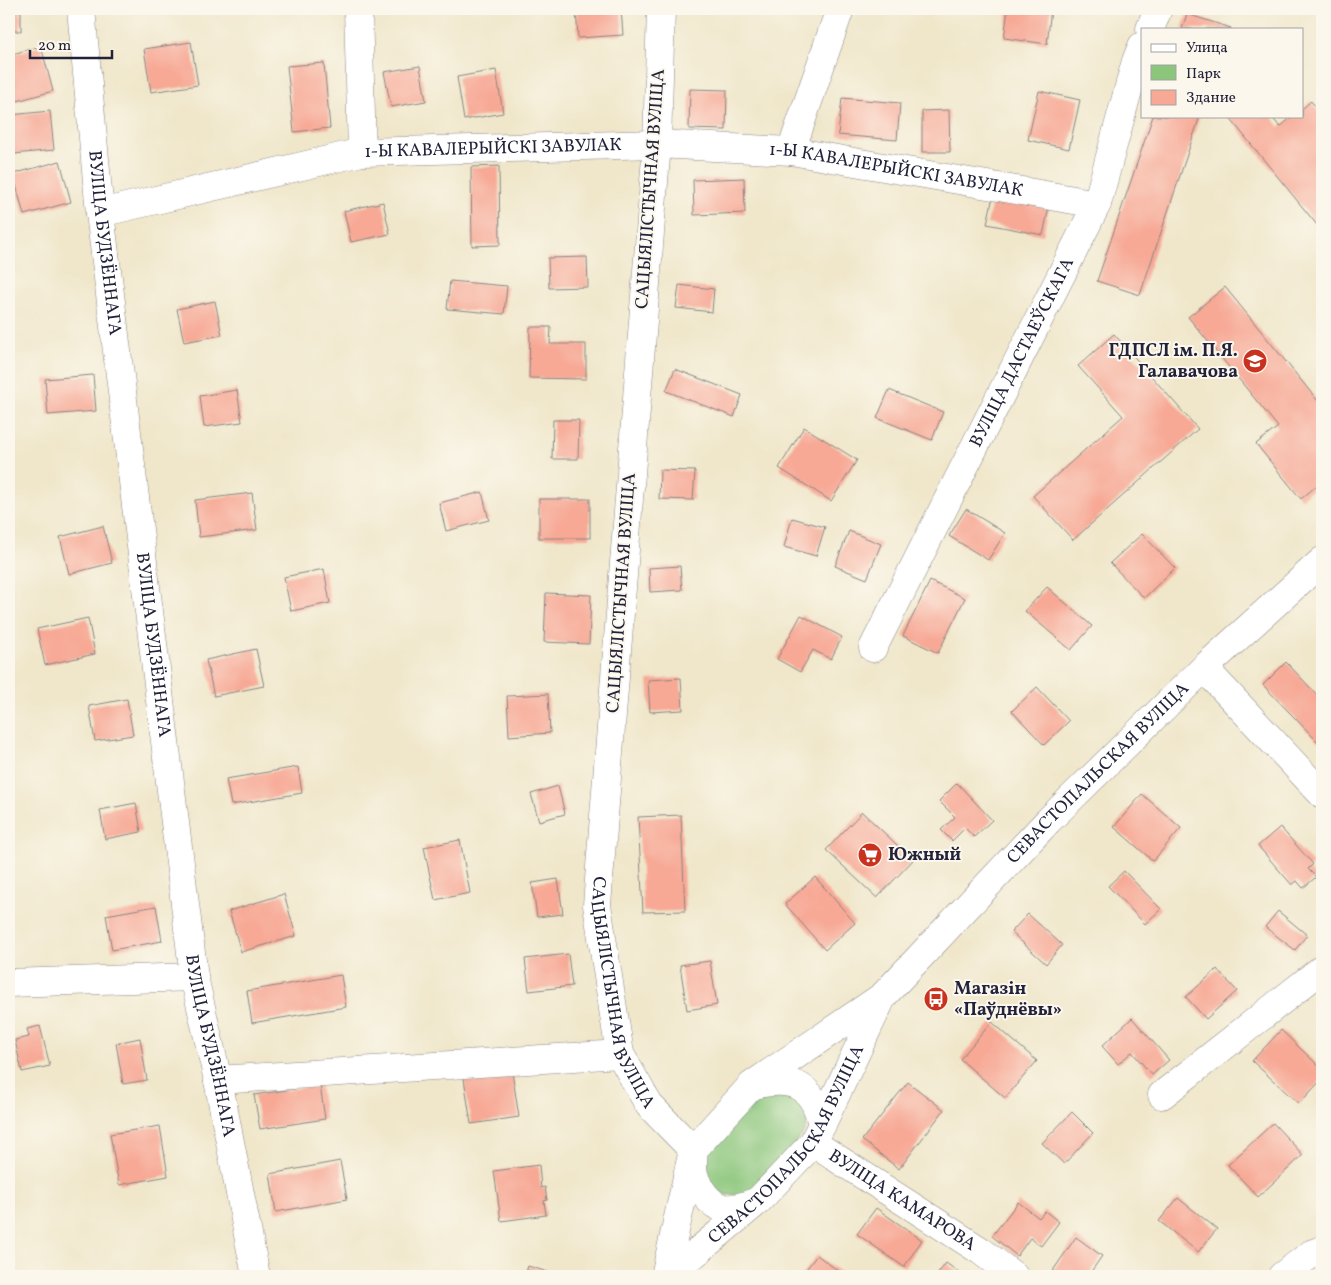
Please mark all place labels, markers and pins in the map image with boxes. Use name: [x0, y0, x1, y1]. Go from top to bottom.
place label: ГДПСЛ ім. П.Я. Галавачова: [1109, 339, 1238, 385]
school or university icon: ГДПСЛ ім. П.Я. Галавачова: [1242, 348, 1268, 374]
supermarket icon: Южный: [857, 842, 883, 868]
place label: Южный: [888, 843, 961, 868]
place label: Магазін «Паўднёвы»: [954, 977, 1062, 1023]
bus stop icon: Магазін «Паўднёвы»: [923, 986, 949, 1012]

